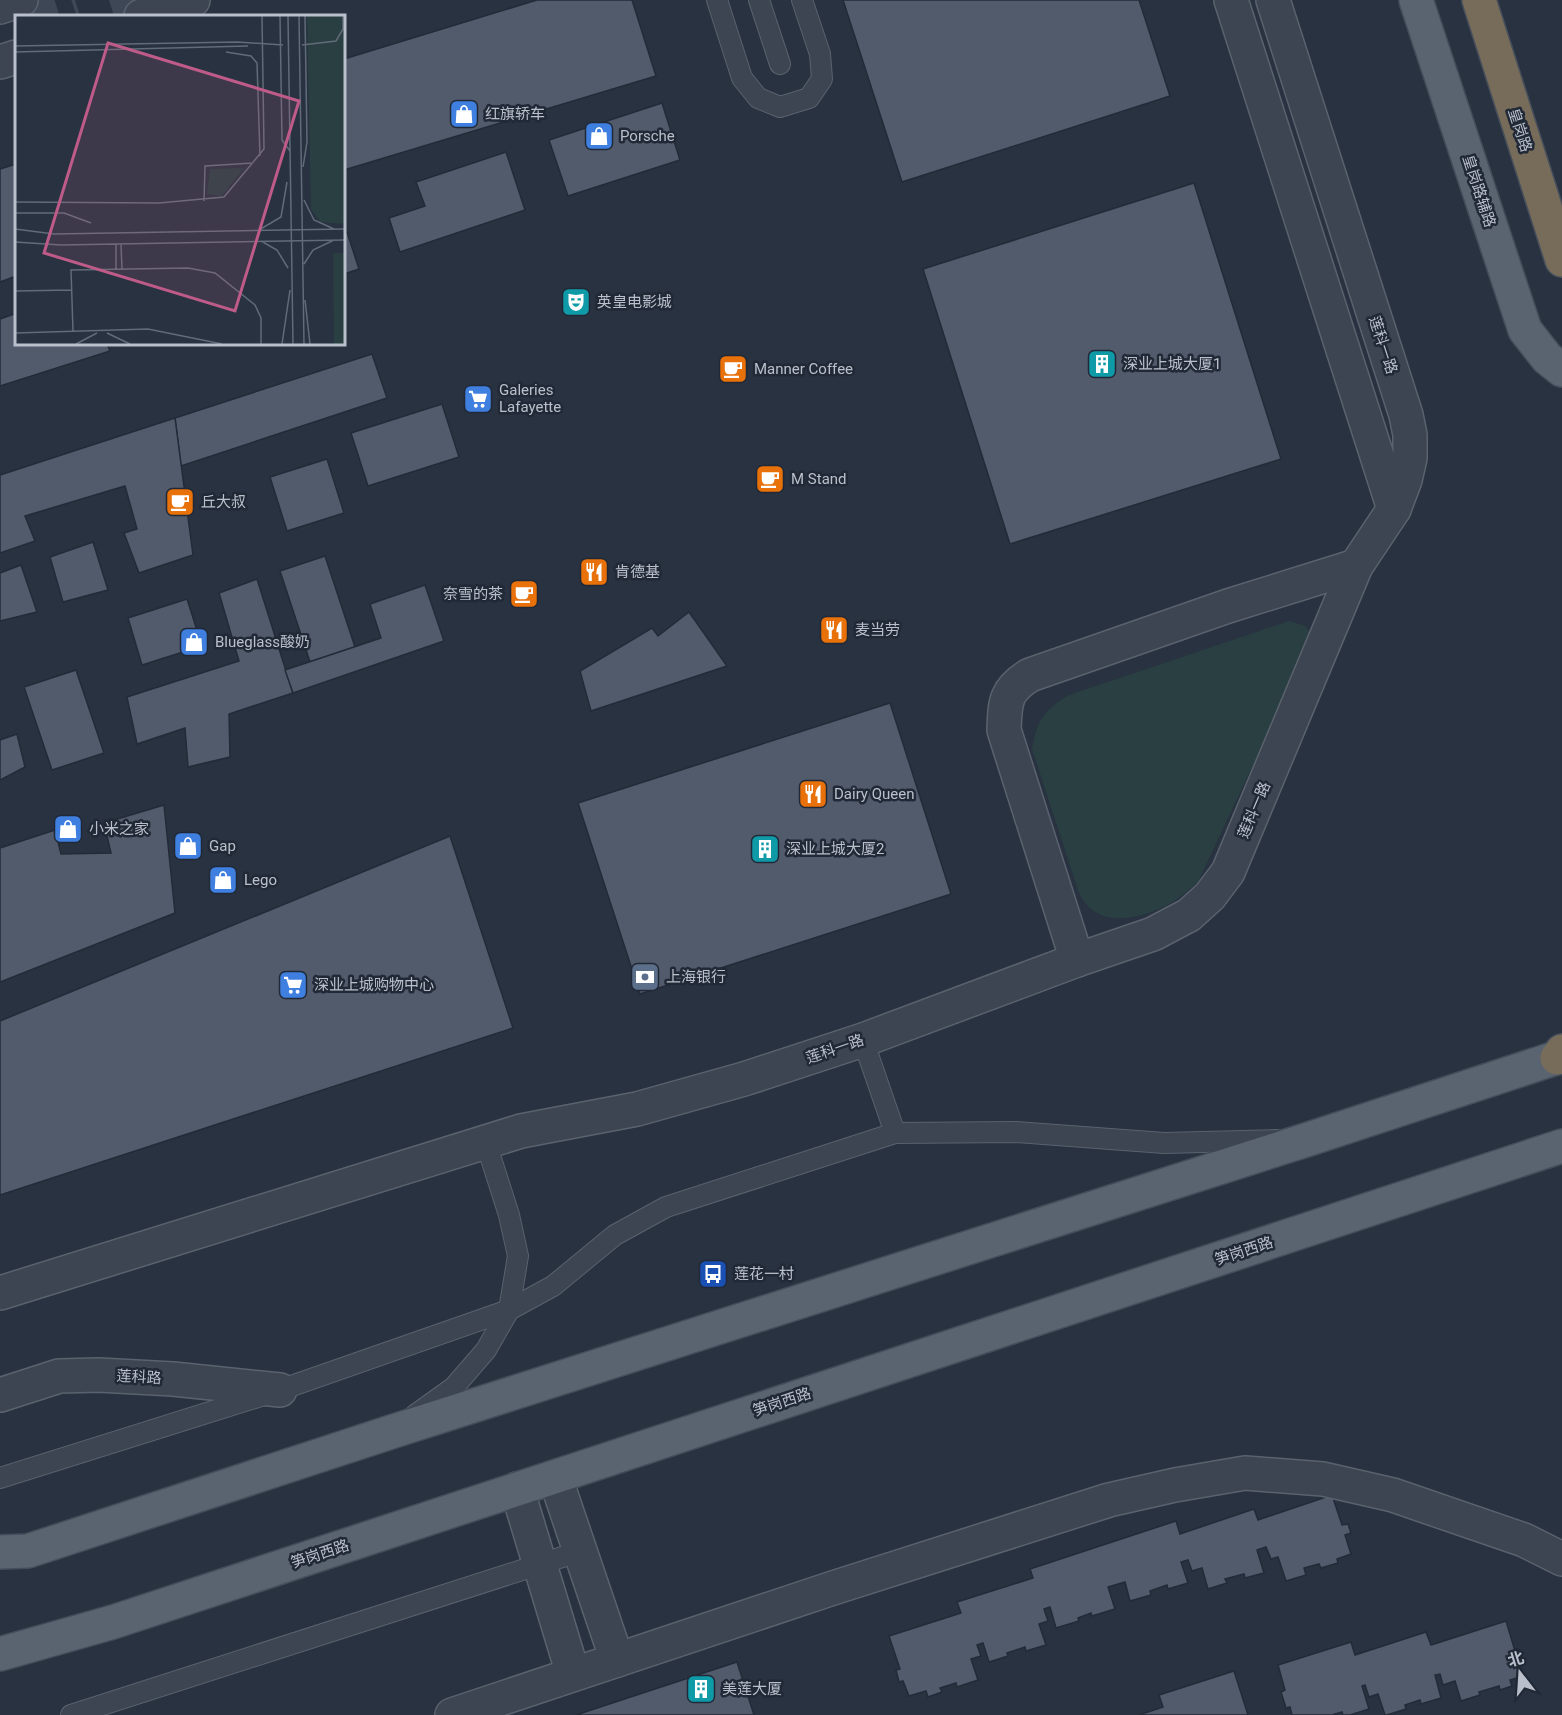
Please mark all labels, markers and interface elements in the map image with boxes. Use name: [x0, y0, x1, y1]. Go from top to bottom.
inset map: [15, 15, 345, 345]
shop icon: 红旗轿车: [448, 98, 480, 130]
place label: 红旗轿车: [485, 105, 545, 123]
street label: 皇岗路: [1504, 106, 1536, 154]
shop icon: Porsche: [583, 120, 615, 152]
place label: Porsche: [620, 127, 675, 145]
street label: 皇岗路辅路: [1459, 153, 1499, 229]
theatre icon: 英皇电影城: [560, 286, 592, 318]
place label: 英皇电影城: [597, 293, 672, 311]
street label: 莲科一路: [1365, 314, 1401, 376]
building icon: 深业上城大厦1: [1086, 348, 1118, 380]
cafe icon: Manner Coffee: [717, 353, 749, 385]
place label: 深业上城大厦1: [1123, 355, 1221, 373]
place label: Manner Coffee: [754, 360, 853, 378]
place label: Galeries Lafayette: [499, 381, 561, 416]
supermarket icon: Galeries Lafayette: [462, 383, 494, 415]
cafe icon: M Stand: [754, 463, 786, 495]
place label: M Stand: [791, 470, 847, 488]
cafe icon: 丘大叔: [164, 486, 196, 518]
place label: 丘大叔: [201, 493, 246, 511]
restaurant icon: 肯德基: [578, 556, 610, 588]
place label: 肯德基: [615, 563, 660, 581]
cafe icon: 奈雪的茶: [508, 578, 540, 610]
place label: 奈雪的茶: [443, 585, 503, 603]
restaurant icon: 麦当劳: [818, 614, 850, 646]
place label: 麦当劳: [855, 621, 900, 639]
shop icon: Blueglass酸奶: [178, 626, 210, 658]
place label: Blueglass酸奶: [215, 633, 310, 651]
restaurant icon: Dairy Queen: [797, 778, 829, 810]
street label: 莲科一路: [1234, 779, 1274, 841]
place label: Dairy Queen: [834, 785, 914, 803]
shop icon: 小米之家: [52, 813, 84, 845]
place label: 小米之家: [89, 820, 149, 838]
shop icon: Gap: [172, 830, 204, 862]
building icon: 深业上城大厦2: [749, 833, 781, 865]
place label: Gap: [209, 837, 236, 855]
place label: 深业上城大厦2: [786, 840, 884, 858]
shop icon: Lego: [207, 864, 239, 896]
place label: Lego: [244, 871, 277, 889]
bank icon: 上海银行: [629, 961, 661, 993]
place label: 上海银行: [666, 968, 726, 986]
supermarket icon: 深业上城购物中心: [277, 969, 309, 1001]
place label: 深业上城购物中心: [314, 976, 434, 994]
street label: 莲科一路: [804, 1031, 866, 1067]
street label: 笋岗西路: [1213, 1233, 1275, 1269]
bus stop icon: 莲花一村: [697, 1258, 729, 1290]
place label: 莲花一村: [734, 1265, 794, 1283]
street label: 莲科路: [116, 1367, 162, 1387]
street label: 笋岗西路: [751, 1384, 813, 1420]
street label: 笋岗西路: [289, 1536, 351, 1572]
north arrow: [1490, 1643, 1550, 1703]
text: 北: [1505, 1648, 1526, 1671]
building icon: 美莲大厦: [685, 1673, 717, 1705]
place label: 美莲大厦: [722, 1680, 782, 1698]

